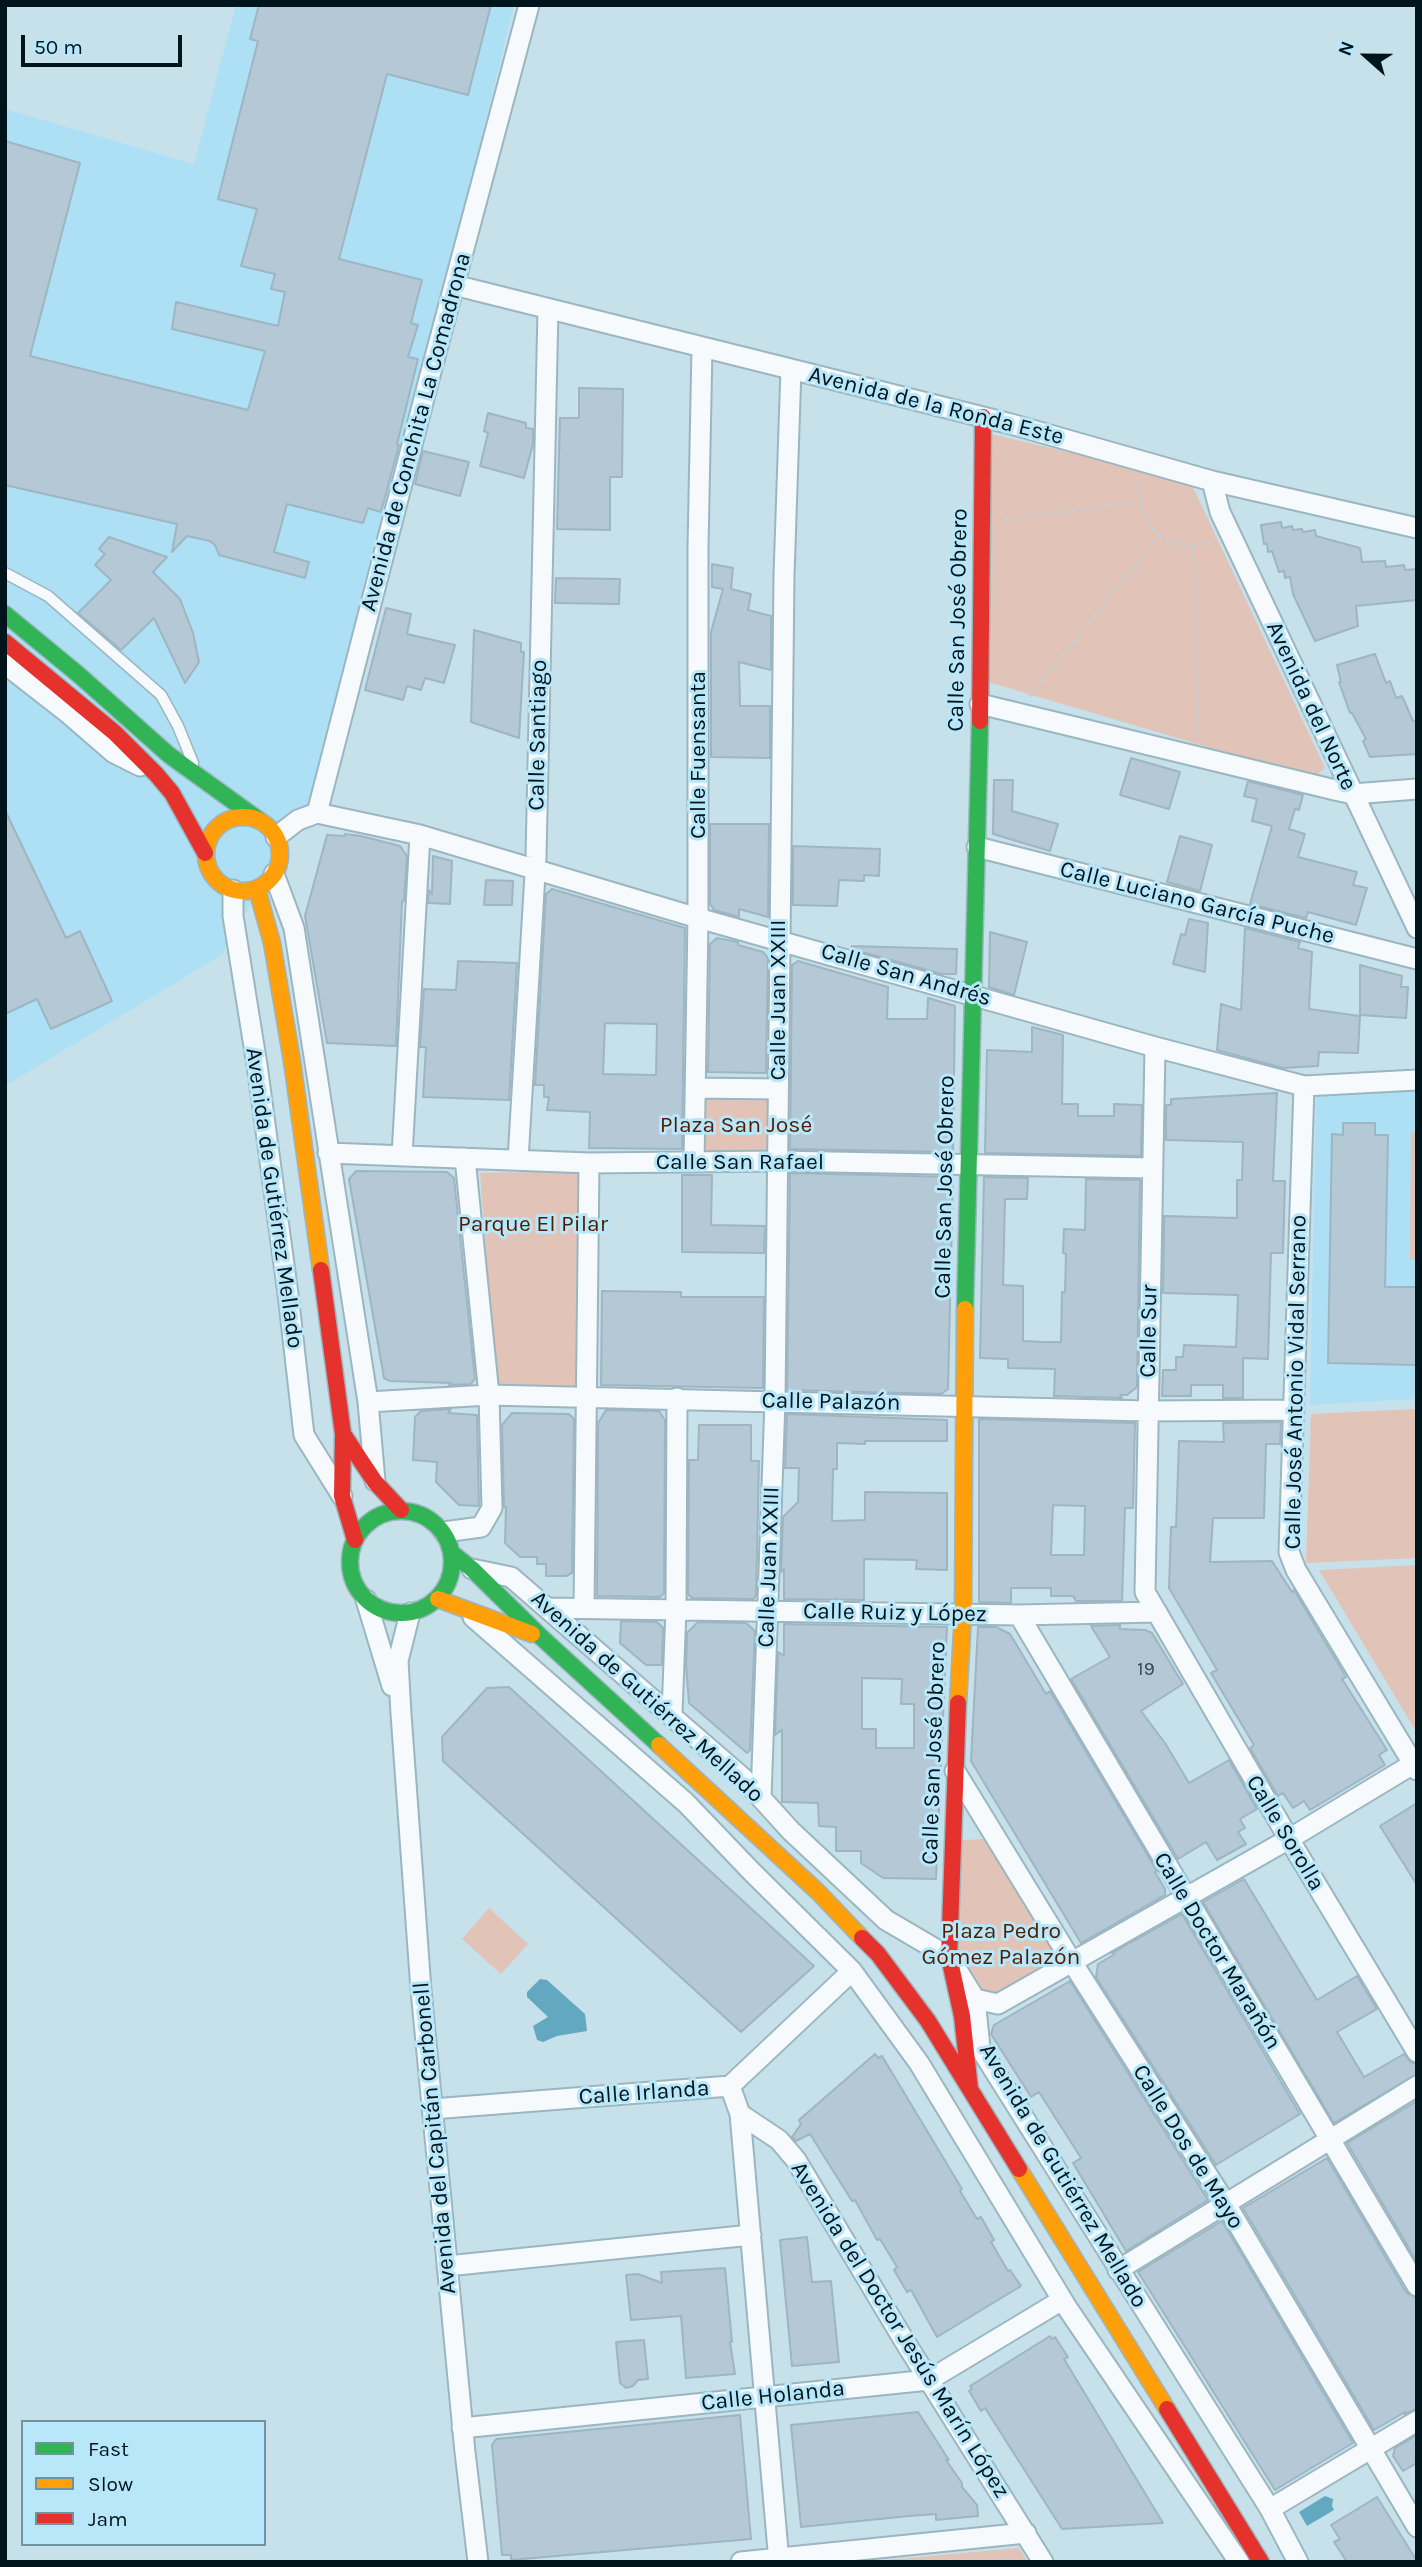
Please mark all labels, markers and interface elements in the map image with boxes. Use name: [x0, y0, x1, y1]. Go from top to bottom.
scale bar: [24, 21, 186, 65]
north arrow: [1331, 21, 1401, 91]
text: 50 m: [34, 35, 83, 59]
text: N: [1334, 38, 1359, 59]
street label: Avenida de Conchita La Comadrona: [355, 250, 477, 614]
street label: Avenida de la Ronda Este: [806, 361, 1066, 451]
street label: Calle San José Obrero: [942, 508, 974, 732]
street label: Avenida del Norte: [1260, 617, 1362, 795]
street label: Calle Santiago: [523, 659, 553, 811]
street label: Calle Fuensanta: [684, 671, 712, 839]
street label: Calle Luciano García Puche: [1057, 856, 1337, 950]
street label: Calle Juan XXIII: [764, 920, 792, 1080]
street label: Calle San Andrés: [818, 938, 994, 1012]
street label: Avenida de Gutiérrez Mellado: [239, 1046, 309, 1350]
street label: Calle San José Obrero: [929, 1075, 961, 1299]
park label: Plaza San José: [660, 1111, 812, 1139]
street label: Calle San Rafael: [656, 1148, 824, 1176]
park label: Parque El Pilar: [458, 1210, 608, 1238]
street label: Calle José Antonio Vidal Serrano: [1279, 1214, 1313, 1550]
street label: Calle Sur: [1134, 1284, 1164, 1378]
street label: Calle Palazón: [761, 1387, 901, 1417]
street label: Calle Juan XXIII: [752, 1486, 786, 1648]
street label: Avenida de Gutiérrez Mellado: [525, 1585, 769, 1809]
street label: Calle Ruiz y López: [803, 1598, 987, 1628]
street label: Calle San José Obrero: [916, 1641, 952, 1865]
house number: 19: [1137, 1659, 1155, 1681]
street label: Calle Sorolla: [1240, 1770, 1330, 1896]
street label: Calle Doctor Marañón: [1147, 1847, 1287, 2055]
park label: Plaza Pedro Gómez Palazón: [922, 1917, 1080, 1971]
street label: Avenida del Capitán Carbonell: [408, 1981, 462, 2295]
street label: Avenida de Gutiérrez Mellado: [973, 2039, 1153, 2313]
street label: Calle Dos de Mayo: [1126, 2060, 1250, 2234]
street label: Calle Irlanda: [578, 2075, 710, 2111]
street label: Avenida del Doctor Jesús Marín López: [785, 2157, 1015, 2503]
street label: Calle Holanda: [700, 2375, 846, 2417]
legend: [21, 2420, 266, 2546]
text: Fast: [88, 2437, 129, 2461]
text: Slow: [88, 2472, 133, 2496]
text: Jam: [88, 2507, 128, 2531]

